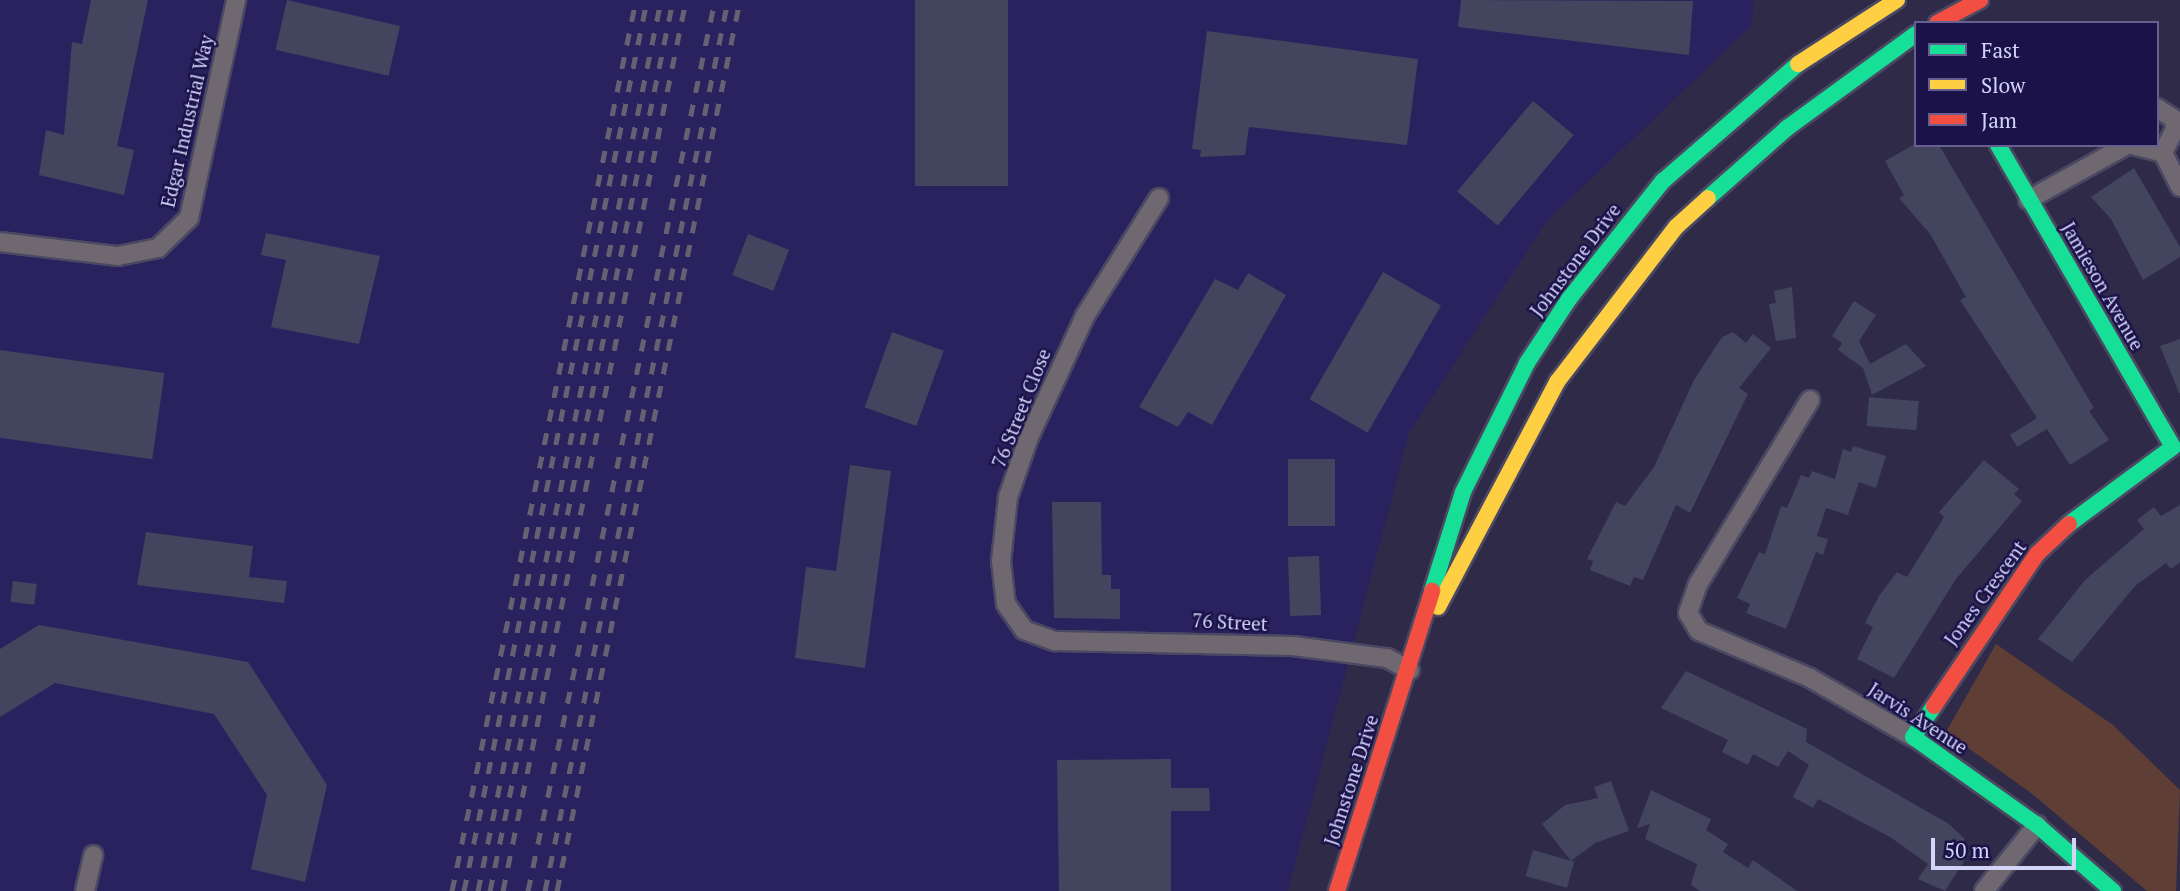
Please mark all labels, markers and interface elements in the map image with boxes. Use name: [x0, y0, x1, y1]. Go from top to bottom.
legend: [1914, 21, 2159, 147]
street label: Edgar Industrial Way: [156, 32, 218, 210]
text: Fast: [1981, 36, 2020, 64]
text: Slow: [1981, 71, 2025, 99]
text: Jam: [1981, 106, 2017, 134]
street label: Johnstone Drive: [1525, 199, 1625, 321]
street label: Jamieson Avenue: [2057, 218, 2149, 354]
street label: 76 Street Close: [987, 345, 1055, 471]
street label: Jones Crescent: [1939, 536, 2031, 650]
street label: 76 Street: [1192, 609, 1268, 635]
street label: Jarvis Avenue: [1864, 677, 1972, 759]
street label: Johnstone Drive: [1319, 712, 1383, 848]
scale bar: [1935, 824, 2080, 868]
text: 50 m: [1944, 836, 1990, 864]

